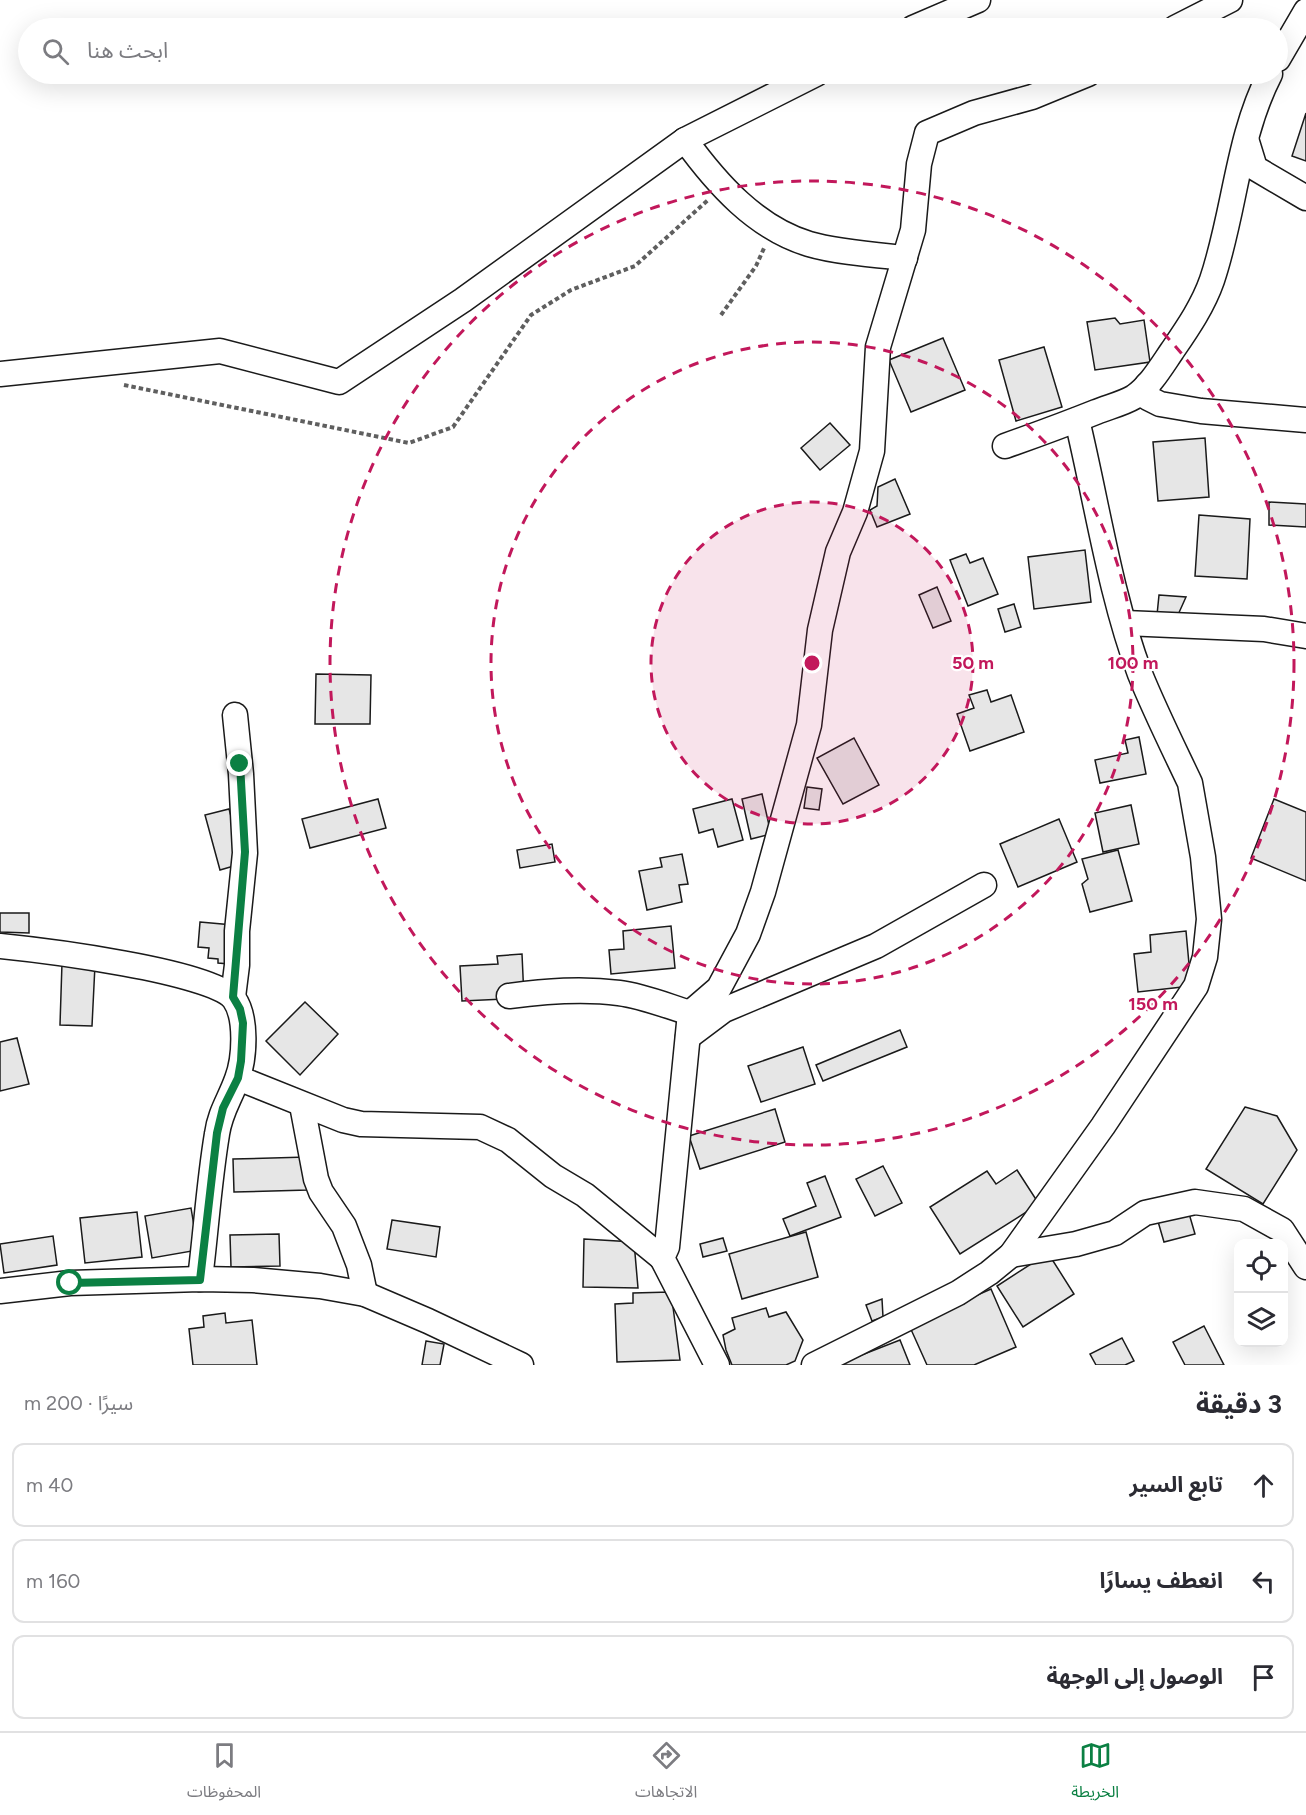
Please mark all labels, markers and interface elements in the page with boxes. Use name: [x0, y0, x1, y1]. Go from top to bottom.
search box: [18, 18, 1288, 84]
icon: search: [39, 35, 72, 68]
text: ابحث هنا: [87, 37, 168, 64]
text: 50 m: [952, 652, 994, 674]
text: 100 m: [1108, 652, 1158, 674]
centre of rings: [802, 653, 822, 673]
route end: [226, 750, 252, 776]
text: 150 m: [1128, 993, 1178, 1015]
map controls: [1234, 1239, 1288, 1347]
button: locate: [1234, 1239, 1288, 1293]
route start: [56, 1269, 82, 1295]
button: layers: [1234, 1293, 1288, 1347]
text: 3 دقيقة: [1196, 1388, 1282, 1420]
text: سيرًا · 200 m: [24, 1391, 133, 1415]
icon: ahead: [1247, 1469, 1280, 1502]
text: تابع السير: [1129, 1471, 1223, 1498]
text: 40 m: [26, 1473, 73, 1497]
icon: left: [1247, 1565, 1280, 1598]
text: انعطف يسارًا: [1100, 1567, 1223, 1594]
text: 160 m: [26, 1569, 80, 1593]
icon: arrive: [1247, 1661, 1280, 1694]
text: الوصول إلى الوجهة: [1046, 1663, 1223, 1690]
tab: المحفوظات: [187, 1739, 261, 1809]
tab: الاتجاهات: [635, 1739, 697, 1809]
tab: الخريطة: [1071, 1739, 1119, 1809]

